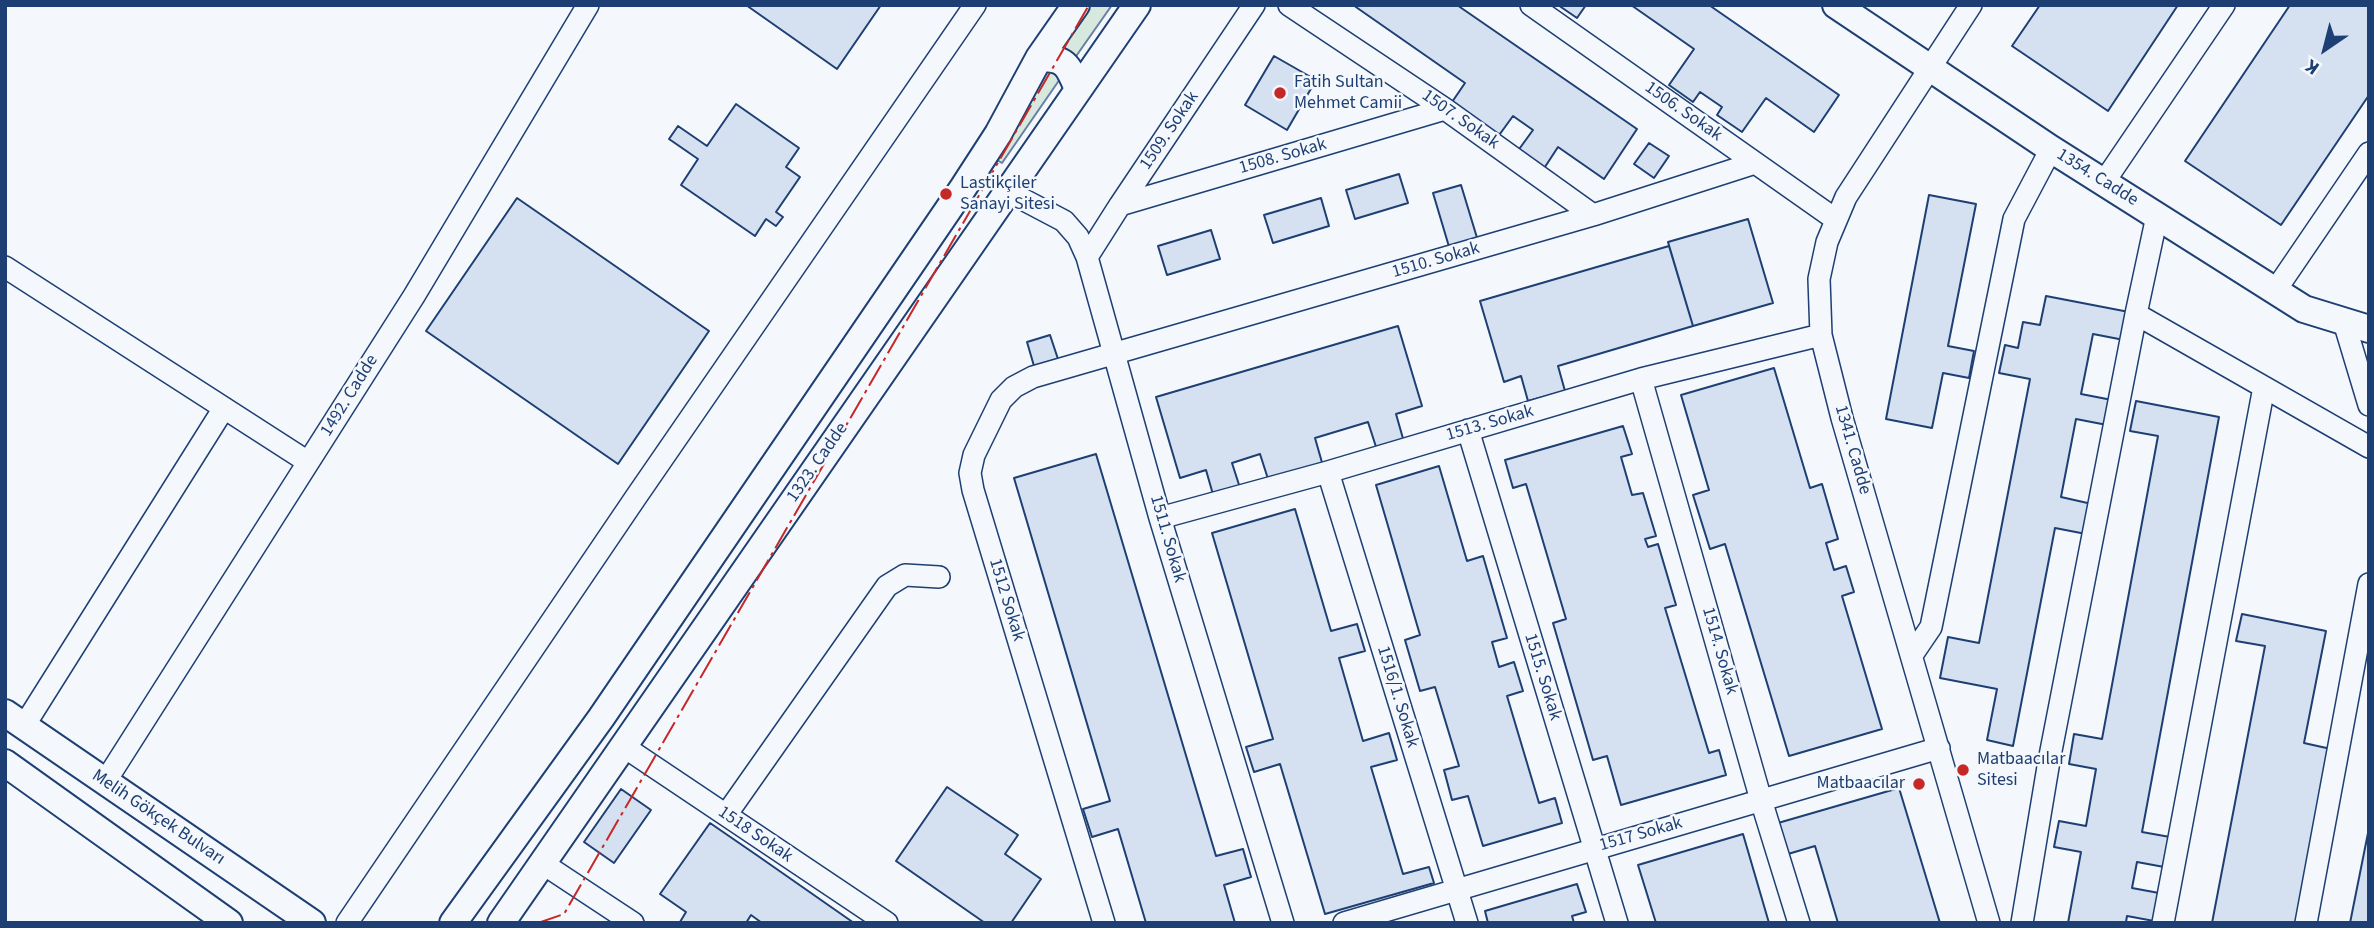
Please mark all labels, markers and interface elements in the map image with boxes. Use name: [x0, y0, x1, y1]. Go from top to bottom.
north arrow: [2290, 14, 2360, 84]
text: K: [2300, 52, 2325, 81]
place label: Fatih Sultan Mehmet Camii: [1294, 72, 1402, 114]
street label: 1506. Sokak: [1640, 77, 1726, 147]
marker: Fatih Sultan Mehmet Camii: [1272, 85, 1288, 101]
street label: 1507. Sokak: [1417, 85, 1503, 155]
street label: 1509. Sokak: [1136, 88, 1204, 174]
street label: 1508. Sokak: [1237, 134, 1329, 180]
street label: 1354. Cadde: [2052, 144, 2142, 212]
place label: Lastikçiler Sanayi Sitesi: [960, 173, 1055, 216]
marker: Lastikçiler Sanayi Sitesi: [938, 186, 954, 202]
street label: 1510. Sokak: [1390, 238, 1482, 284]
street label: 1492. Cadde: [316, 351, 384, 441]
street label: 1513. Sokak: [1444, 401, 1536, 447]
street label: 1341. Cadde: [1829, 403, 1875, 497]
street label: 1323. Cadde: [783, 419, 853, 507]
street label: 1511. Sokak: [1144, 493, 1190, 585]
street label: 1512 Sokak: [983, 556, 1029, 644]
street label: 1514. Sokak: [1696, 605, 1742, 697]
street label: 1515. Sokak: [1519, 631, 1565, 723]
street label: 1516/1. Sokak: [1371, 644, 1423, 750]
place label: Matbaacılar Sitesi: [1977, 749, 2065, 792]
marker: Matbaacılar Sitesi: [1955, 762, 1971, 778]
street label: Melih Gökçek Bulvarı: [87, 765, 229, 871]
place label: Matbaacılar: [1817, 773, 1905, 795]
marker: Matbaacılar: [1911, 776, 1927, 792]
street label: 1518 Sokak: [714, 802, 796, 868]
street label: 1517 Sokak: [1597, 813, 1685, 857]

